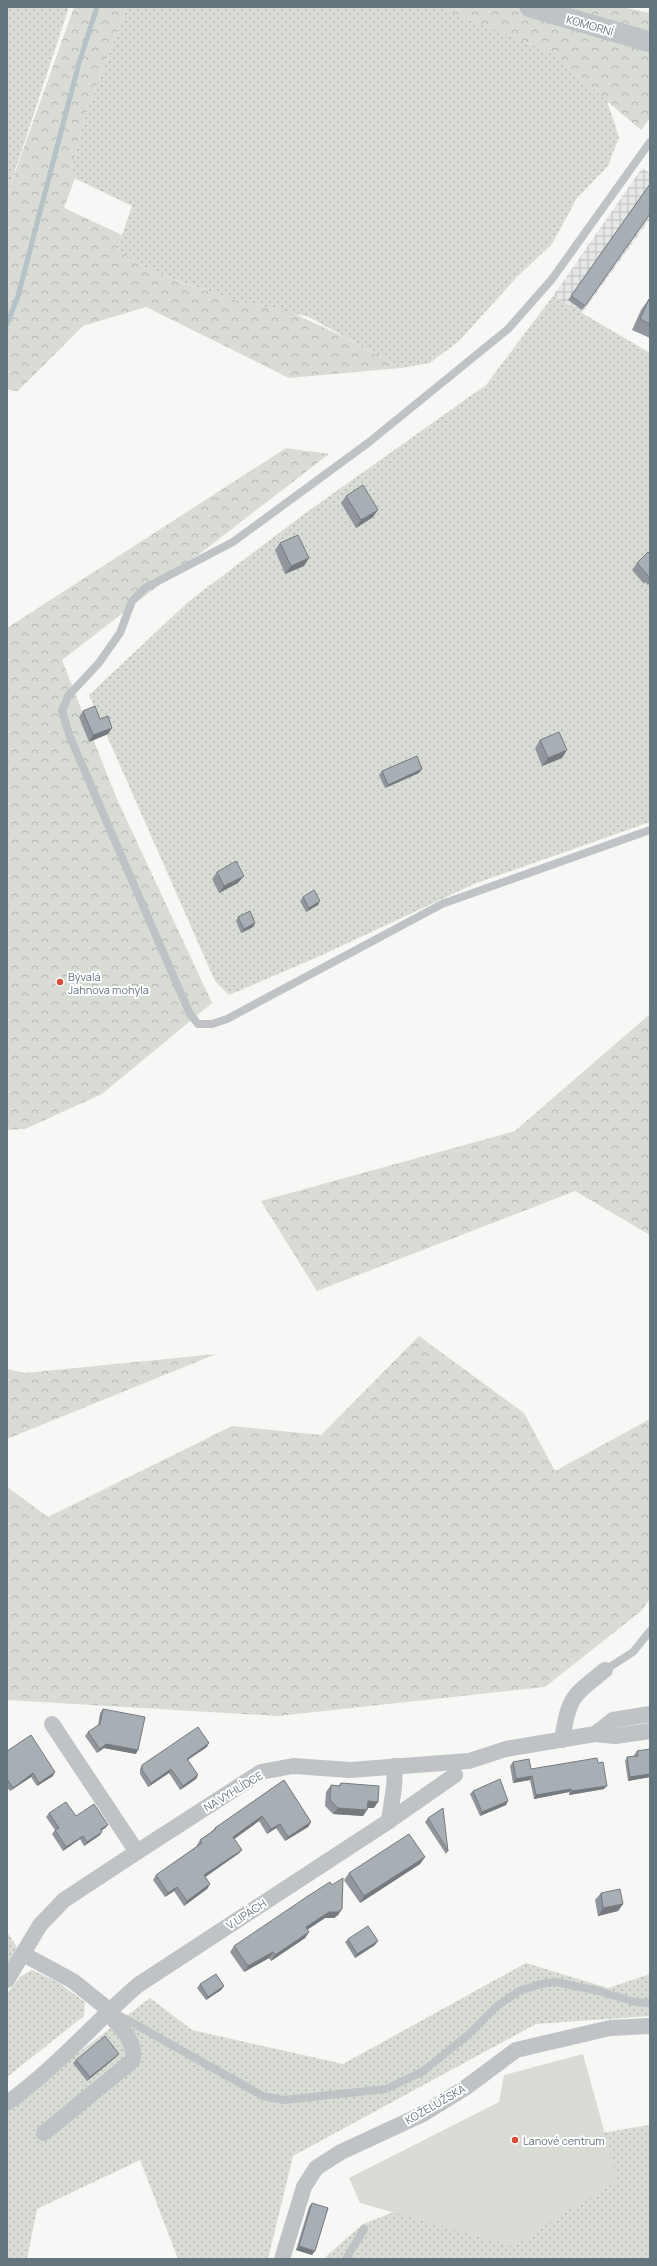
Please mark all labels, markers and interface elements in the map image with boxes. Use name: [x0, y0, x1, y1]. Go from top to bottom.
street label: KOMORNÍ: [565, 11, 616, 39]
place label: Bývalá Jahnova mohyla: [68, 969, 149, 997]
marker: Bývalá Jahnova mohyla: [55, 977, 65, 987]
street label: NA VYHLÍDCE: [201, 1767, 265, 1815]
street label: V LIPÁCH: [223, 1895, 269, 1933]
street label: KOŽELUŽSKÁ: [402, 2081, 468, 2127]
place label: Lanové centrum: [523, 2133, 605, 2148]
marker: Lanové centrum: [510, 2135, 520, 2145]

